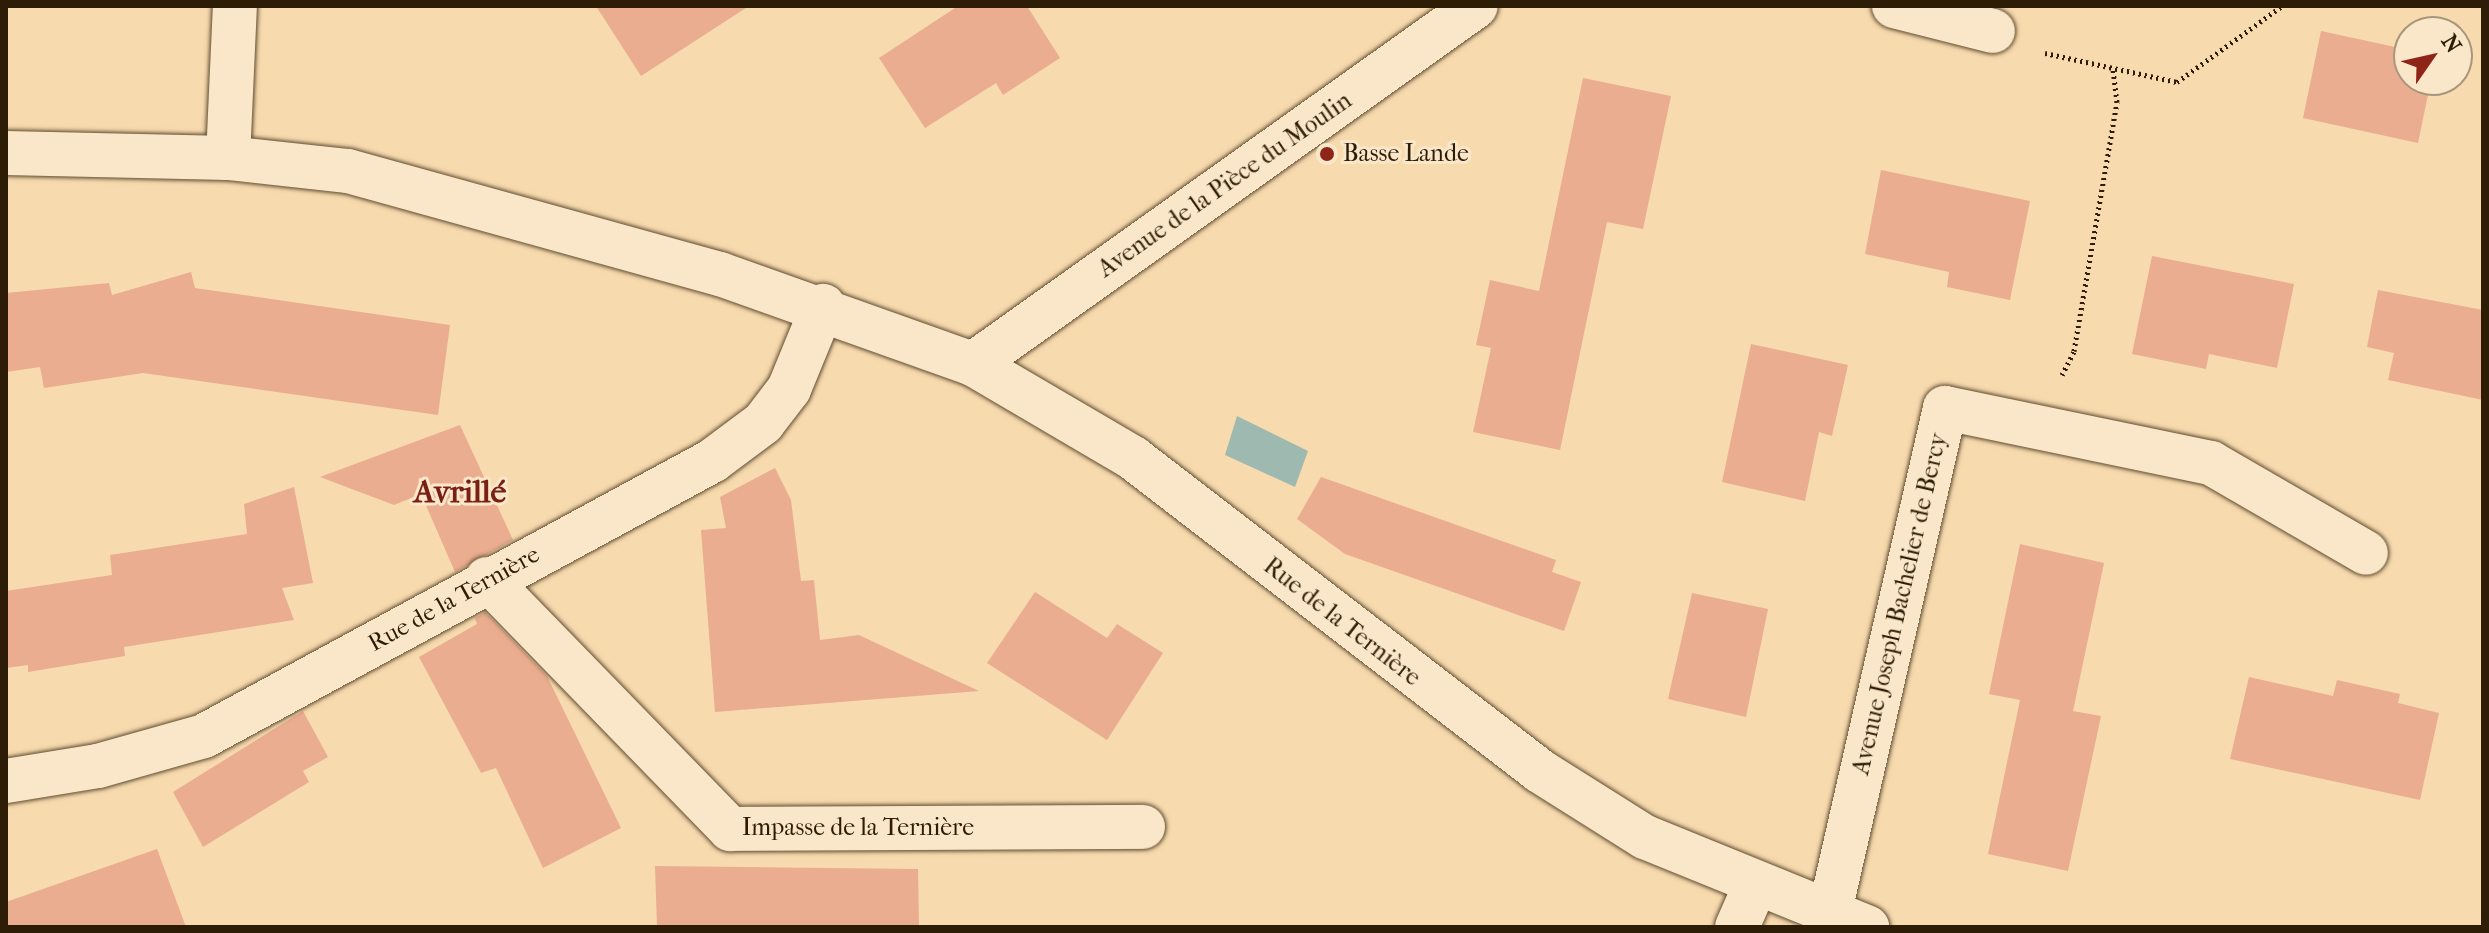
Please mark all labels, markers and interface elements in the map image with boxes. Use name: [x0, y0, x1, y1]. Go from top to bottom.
north arrow: [2393, 16, 2473, 96]
text: N: [2436, 29, 2467, 58]
street label: Avenue de la Pièce du Moulin: [1093, 86, 1357, 284]
place label: Basse Lande: [1343, 140, 1469, 168]
marker: Basse Lande: [1318, 145, 1336, 163]
street label: Avenue Joseph Bachelier de Bercy: [1847, 430, 1953, 778]
district label: Avrillé: [414, 473, 506, 511]
street label: Rue de la Ternière: [363, 540, 545, 658]
street label: Rue de la Ternière: [1258, 552, 1426, 692]
street label: Impasse de la Ternière: [742, 814, 974, 842]

